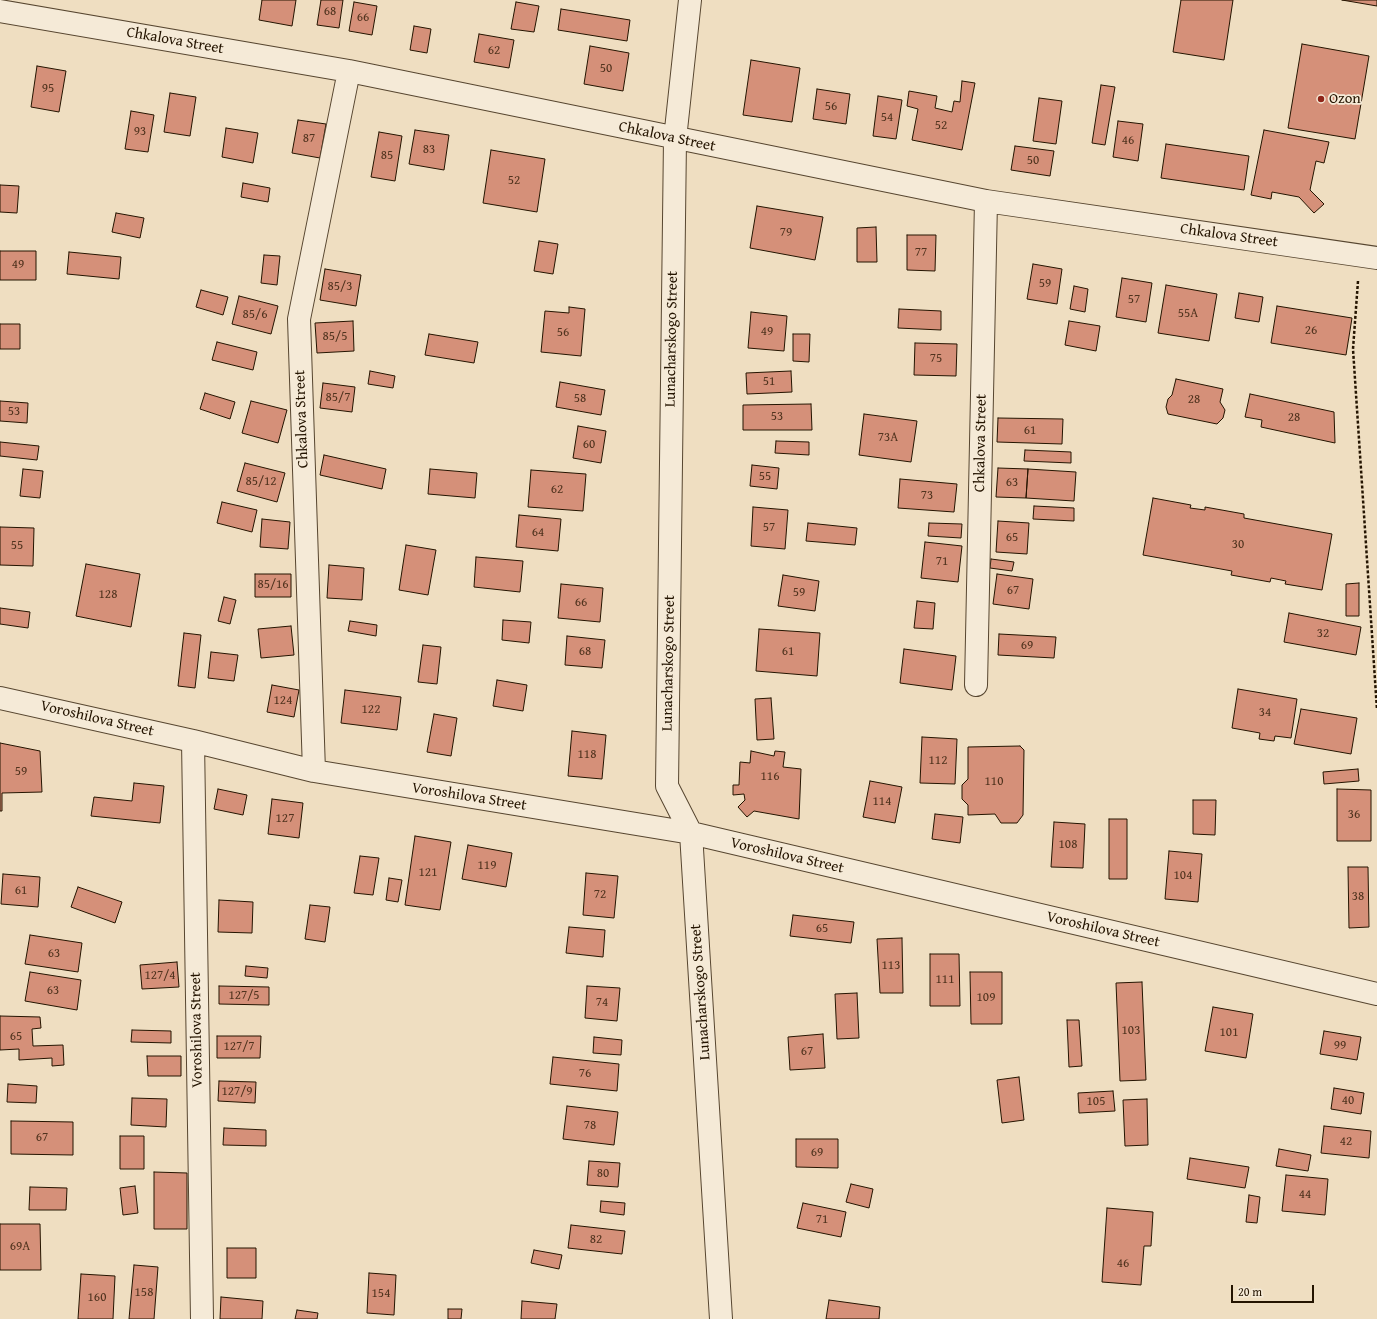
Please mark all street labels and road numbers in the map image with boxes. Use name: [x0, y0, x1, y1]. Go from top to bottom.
street label: Chkalova Street: [125, 24, 225, 58]
street label: Chkalova Street: [617, 118, 717, 156]
street label: Chkalova Street: [1179, 220, 1279, 252]
street label: Lunacharskogo Street: [662, 271, 682, 407]
street label: Chkalova Street: [291, 370, 313, 468]
street label: Chkalova Street: [971, 394, 991, 492]
street label: Lunacharskogo Street: [659, 595, 679, 731]
street label: Voroshilova Street: [39, 697, 155, 741]
street label: Voroshilova Street: [410, 779, 528, 815]
street label: Voroshilova Street: [729, 834, 845, 878]
street label: Voroshilova Street: [1045, 908, 1161, 952]
street label: Lunacharskogo Street: [687, 923, 715, 1061]
street label: Voroshilova Street: [187, 972, 207, 1088]

